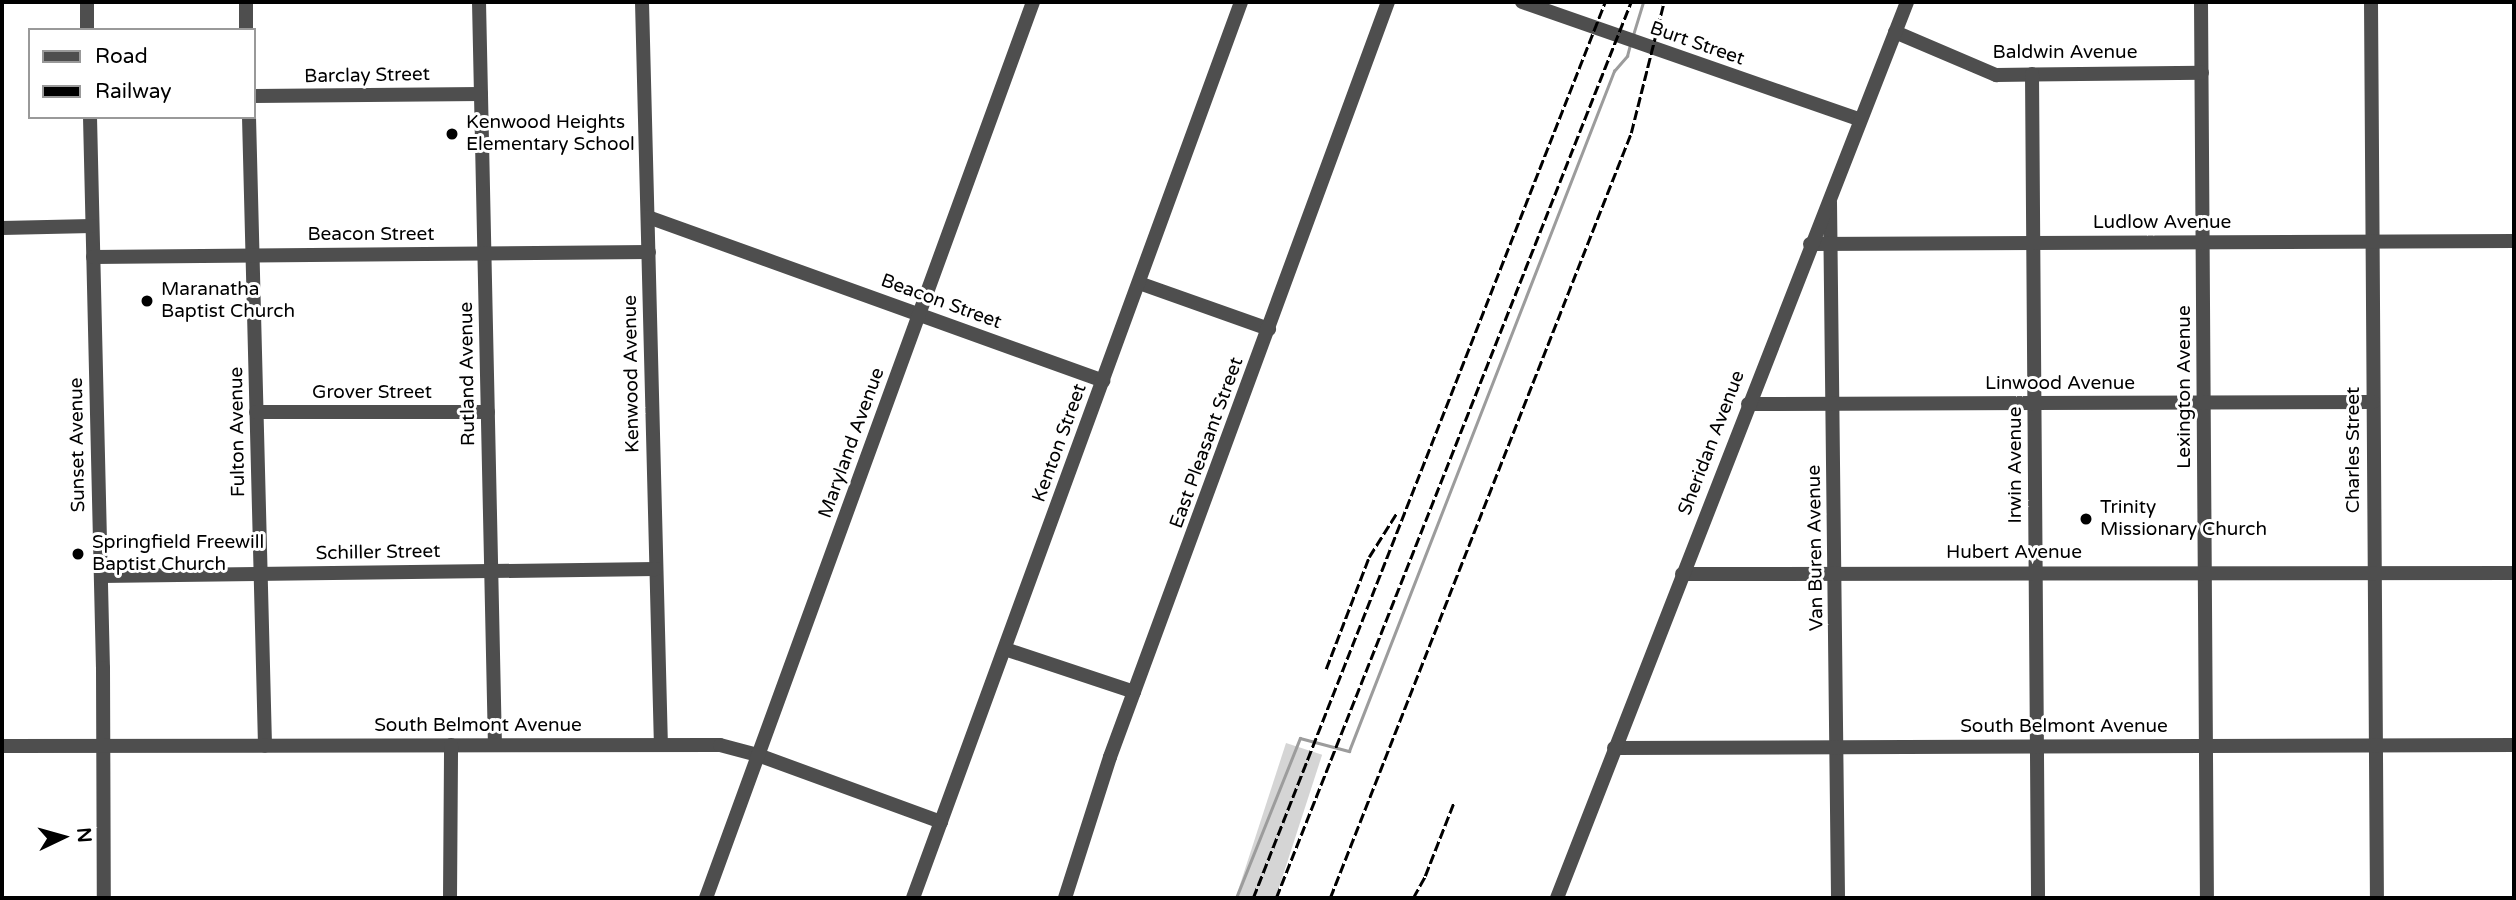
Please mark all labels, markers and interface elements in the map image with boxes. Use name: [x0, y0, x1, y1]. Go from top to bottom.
street label: Burt Street: [1647, 17, 1747, 71]
legend: [28, 28, 256, 119]
street label: Baldwin Avenue: [1993, 42, 2137, 64]
text: Road: [95, 44, 148, 69]
street label: Barclay Street: [304, 64, 430, 88]
text: Railway: [95, 79, 172, 104]
place label: Kenwood Heights Elementary School: [466, 112, 635, 156]
marker: Kenwood Heights Elementary School: [444, 126, 460, 142]
street label: Ludlow Avenue: [2093, 212, 2231, 234]
street label: Beacon Street: [308, 224, 434, 246]
street label: Beacon Street: [877, 270, 1005, 334]
place label: Maranatha Baptist Church: [161, 279, 295, 323]
marker: Maranatha Baptist Church: [139, 293, 155, 309]
street label: Kenwood Avenue: [619, 295, 645, 453]
street label: Rutland Avenue: [455, 302, 481, 446]
street label: Lexington Avenue: [2174, 305, 2196, 469]
street label: East Pleasant Street: [1165, 354, 1249, 532]
street label: Maryland Avenue: [814, 365, 890, 521]
street label: Fulton Avenue: [225, 367, 251, 497]
street label: Sheridan Avenue: [1674, 367, 1750, 519]
street label: Linwood Avenue: [1985, 373, 2135, 395]
street label: Sunset Avenue: [65, 377, 91, 513]
street label: Kenton Street: [1028, 381, 1092, 505]
street label: Grover Street: [312, 382, 432, 404]
street label: Charles Street: [2343, 387, 2365, 513]
street label: Irwin Avenue: [2005, 407, 2027, 523]
street label: Van Buren Avenue: [1803, 465, 1829, 631]
place label: Trinity Missionary Church: [2100, 497, 2267, 541]
marker: Trinity Missionary Church: [2078, 511, 2094, 527]
place label: Springfield Freewill Baptist Church: [92, 532, 264, 576]
street label: Schiller Street: [315, 541, 441, 565]
street label: Hubert Avenue: [1946, 542, 2082, 564]
marker: Springfield Freewill Baptist Church: [70, 546, 86, 562]
street label: South Belmont Avenue: [374, 715, 582, 737]
street label: South Belmont Avenue: [1960, 716, 2168, 738]
north arrow: [28, 802, 98, 872]
text: N: [72, 827, 96, 844]

